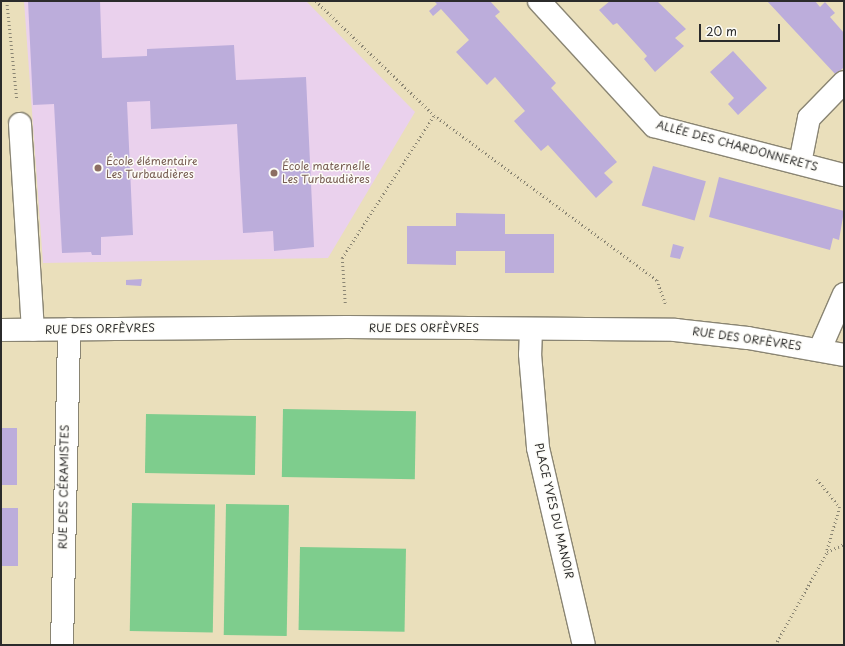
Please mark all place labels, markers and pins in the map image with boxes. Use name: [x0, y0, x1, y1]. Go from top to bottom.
place label: École élémentaire Les Turbaudières: [106, 155, 199, 181]
place label: École maternelle Les Turbaudières: [282, 160, 372, 186]
marker: École élémentaire Les Turbaudières: [93, 163, 103, 173]
marker: École maternelle Les Turbaudières: [269, 168, 279, 178]

